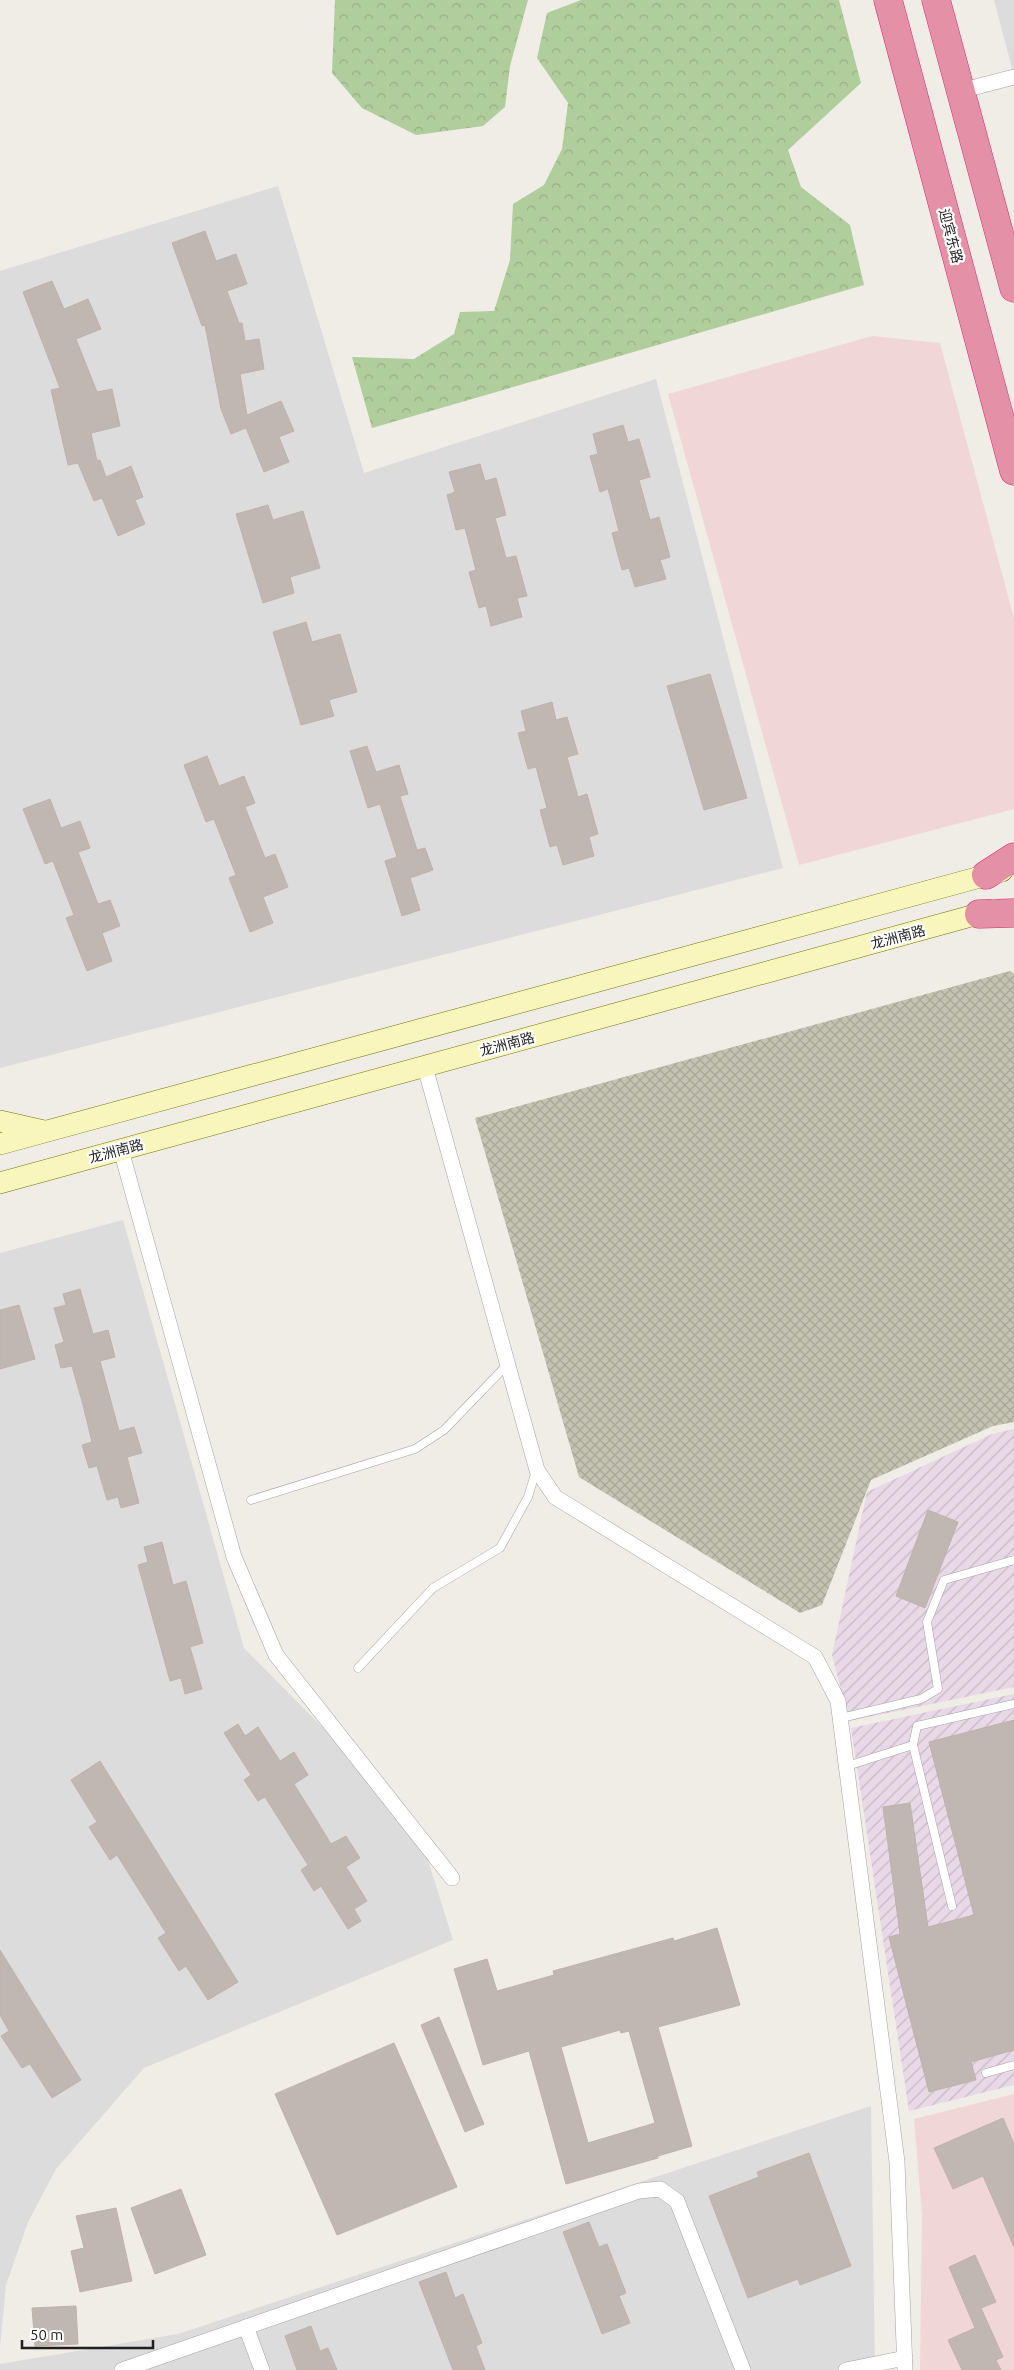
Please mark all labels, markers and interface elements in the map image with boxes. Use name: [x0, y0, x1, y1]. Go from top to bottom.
street label: 迎宾东路: [936, 207, 966, 265]
street label: 龙洲南路: [869, 922, 927, 952]
street label: 龙洲南路: [478, 1029, 536, 1059]
street label: 龙洲南路: [87, 1136, 145, 1166]
scale bar: [22, 2318, 154, 2350]
text: 50 m: [30, 2326, 63, 2343]

